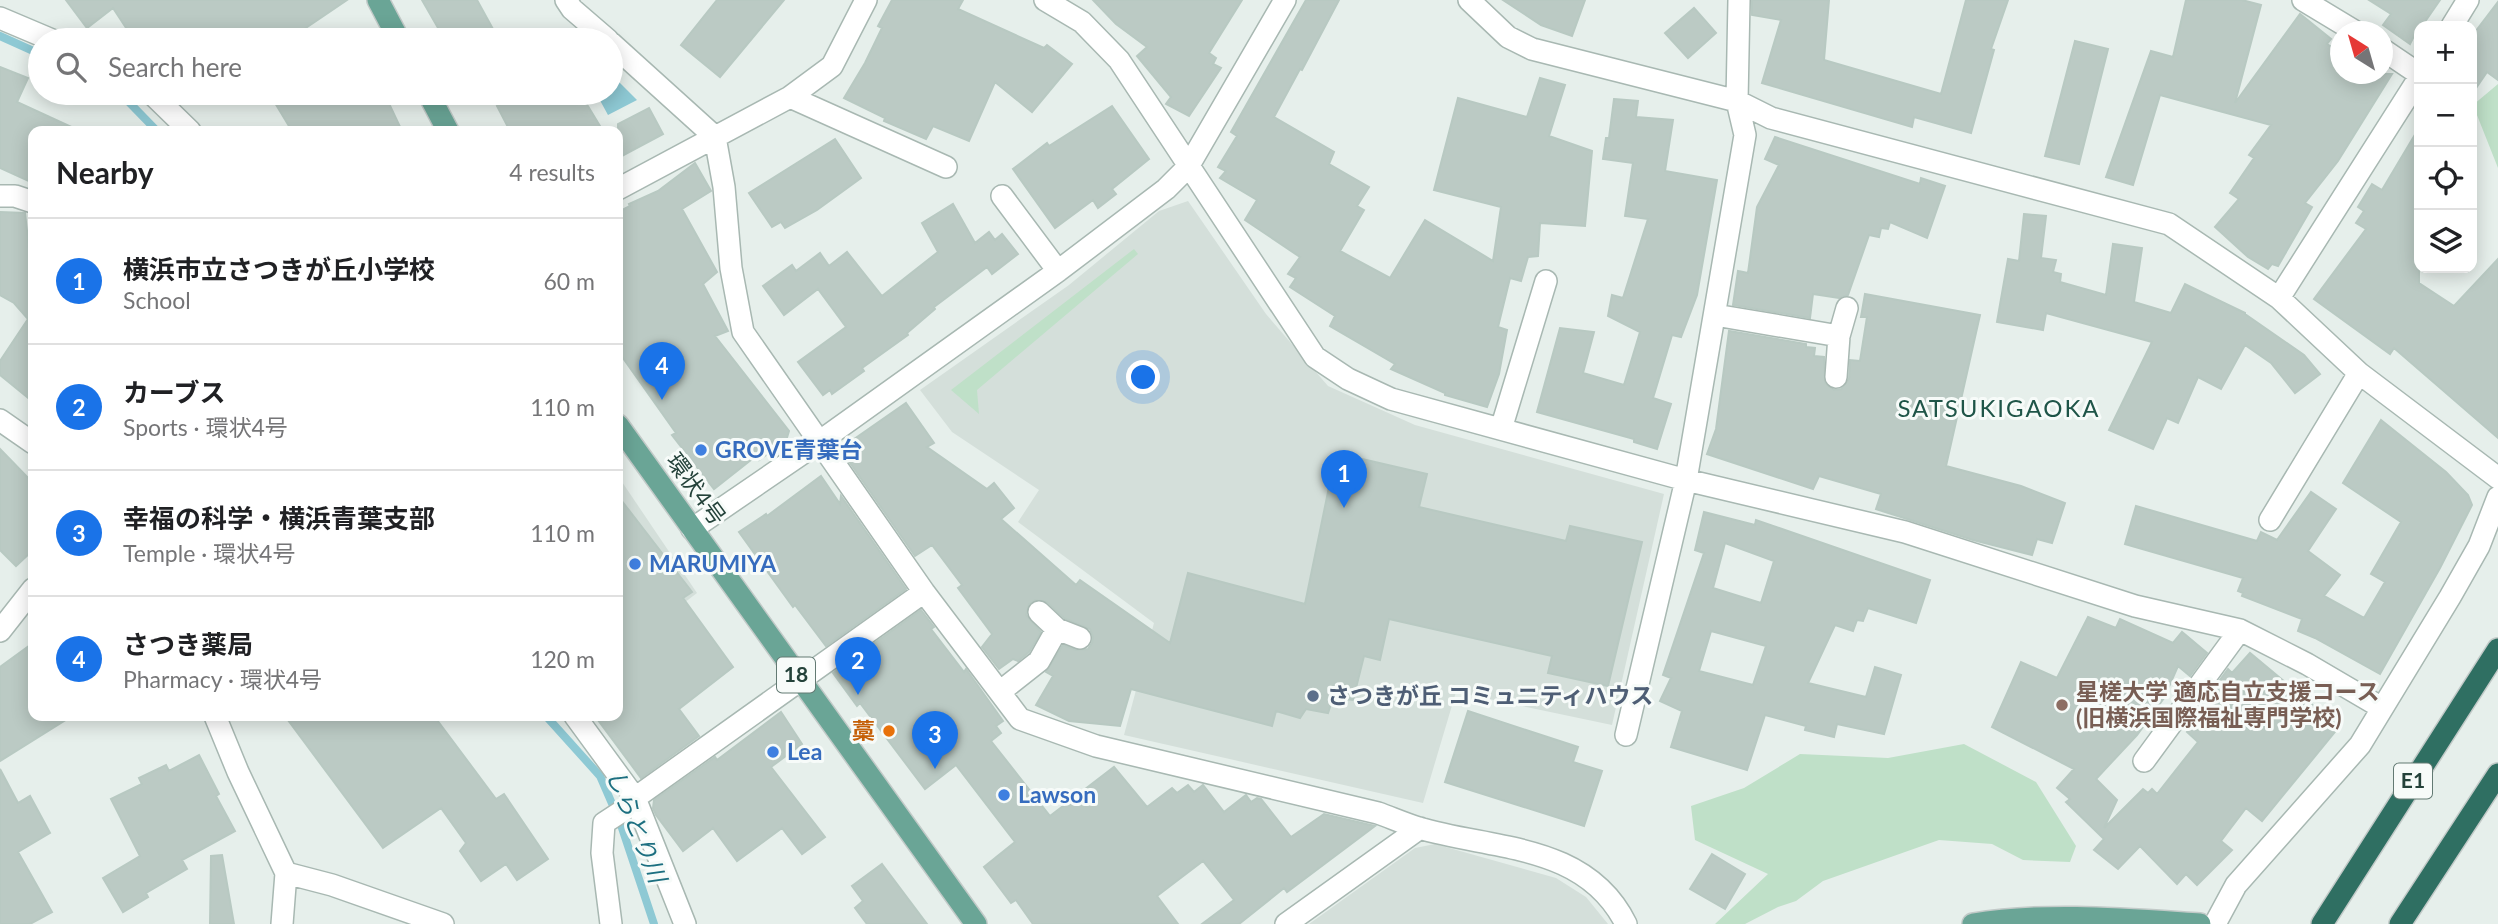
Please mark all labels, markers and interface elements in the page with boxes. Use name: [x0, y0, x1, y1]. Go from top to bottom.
north arrow: [2330, 21, 2393, 84]
map controls: [2414, 21, 2477, 273]
button: +: [2414, 21, 2477, 84]
search box: [28, 28, 623, 105]
icon: search: [52, 48, 90, 86]
text: Search here: [108, 51, 242, 83]
button: −: [2414, 84, 2477, 147]
button: locate: [2414, 147, 2477, 210]
text: Nearby: [56, 154, 154, 190]
text: 4 results: [509, 158, 595, 186]
button: layers: [2414, 210, 2477, 273]
text: 横浜市立さつきが丘小学校: [123, 253, 435, 285]
text: 1: [72, 267, 86, 295]
text: 60 m: [544, 267, 595, 295]
text: School: [123, 286, 191, 314]
pin: 4: [639, 342, 685, 400]
your location: [1126, 360, 1160, 394]
text: カーブス: [123, 376, 225, 408]
text: 2: [72, 393, 86, 421]
text: 110 m: [530, 393, 595, 421]
district label: SATSUKIGAOKA: [1897, 393, 2101, 422]
text: Sports · 環状4号: [123, 413, 288, 441]
place label: GROVE青葉台: [715, 435, 863, 463]
marker: GROVE青葉台: [693, 442, 709, 458]
street label: 環状4号: [661, 447, 732, 530]
pin: 1: [1321, 450, 1367, 508]
text: 幸福の科学・横浜青葉支部: [123, 502, 435, 534]
text: 3: [72, 519, 86, 547]
text: 110 m: [530, 519, 595, 547]
text: Temple · 環状4号: [123, 539, 295, 567]
place label: MARUMIYA: [649, 549, 777, 577]
marker: MARUMIYA: [627, 556, 643, 572]
text: さつき薬局: [123, 628, 253, 660]
pin: 2: [835, 637, 881, 695]
text: 4: [72, 645, 86, 673]
text: 120 m: [530, 645, 595, 673]
road number: 18: [777, 658, 815, 692]
text: Pharmacy · 環状4号: [123, 665, 322, 693]
place label: 星槎大学 適応自立支援コース (旧横浜国際福祉専門学校): [2076, 677, 2379, 731]
place label: さつきが丘 コミュニティハウス: [1327, 681, 1653, 709]
marker: さつきが丘 コミュニティハウス: [1305, 688, 1321, 704]
marker: 星槎大学 適応自立支援コース (旧横浜国際福祉専門学校): [2054, 697, 2070, 713]
pin: 3: [912, 711, 958, 769]
place label: 藁: [852, 716, 875, 744]
marker: 藁: [881, 723, 897, 739]
place label: Lea: [787, 737, 822, 765]
marker: Lea: [765, 744, 781, 760]
water label: しらとり川: [601, 764, 674, 889]
road number: E1: [2394, 764, 2432, 798]
place label: Lawson: [1018, 780, 1096, 808]
marker: Lawson: [996, 787, 1012, 803]

